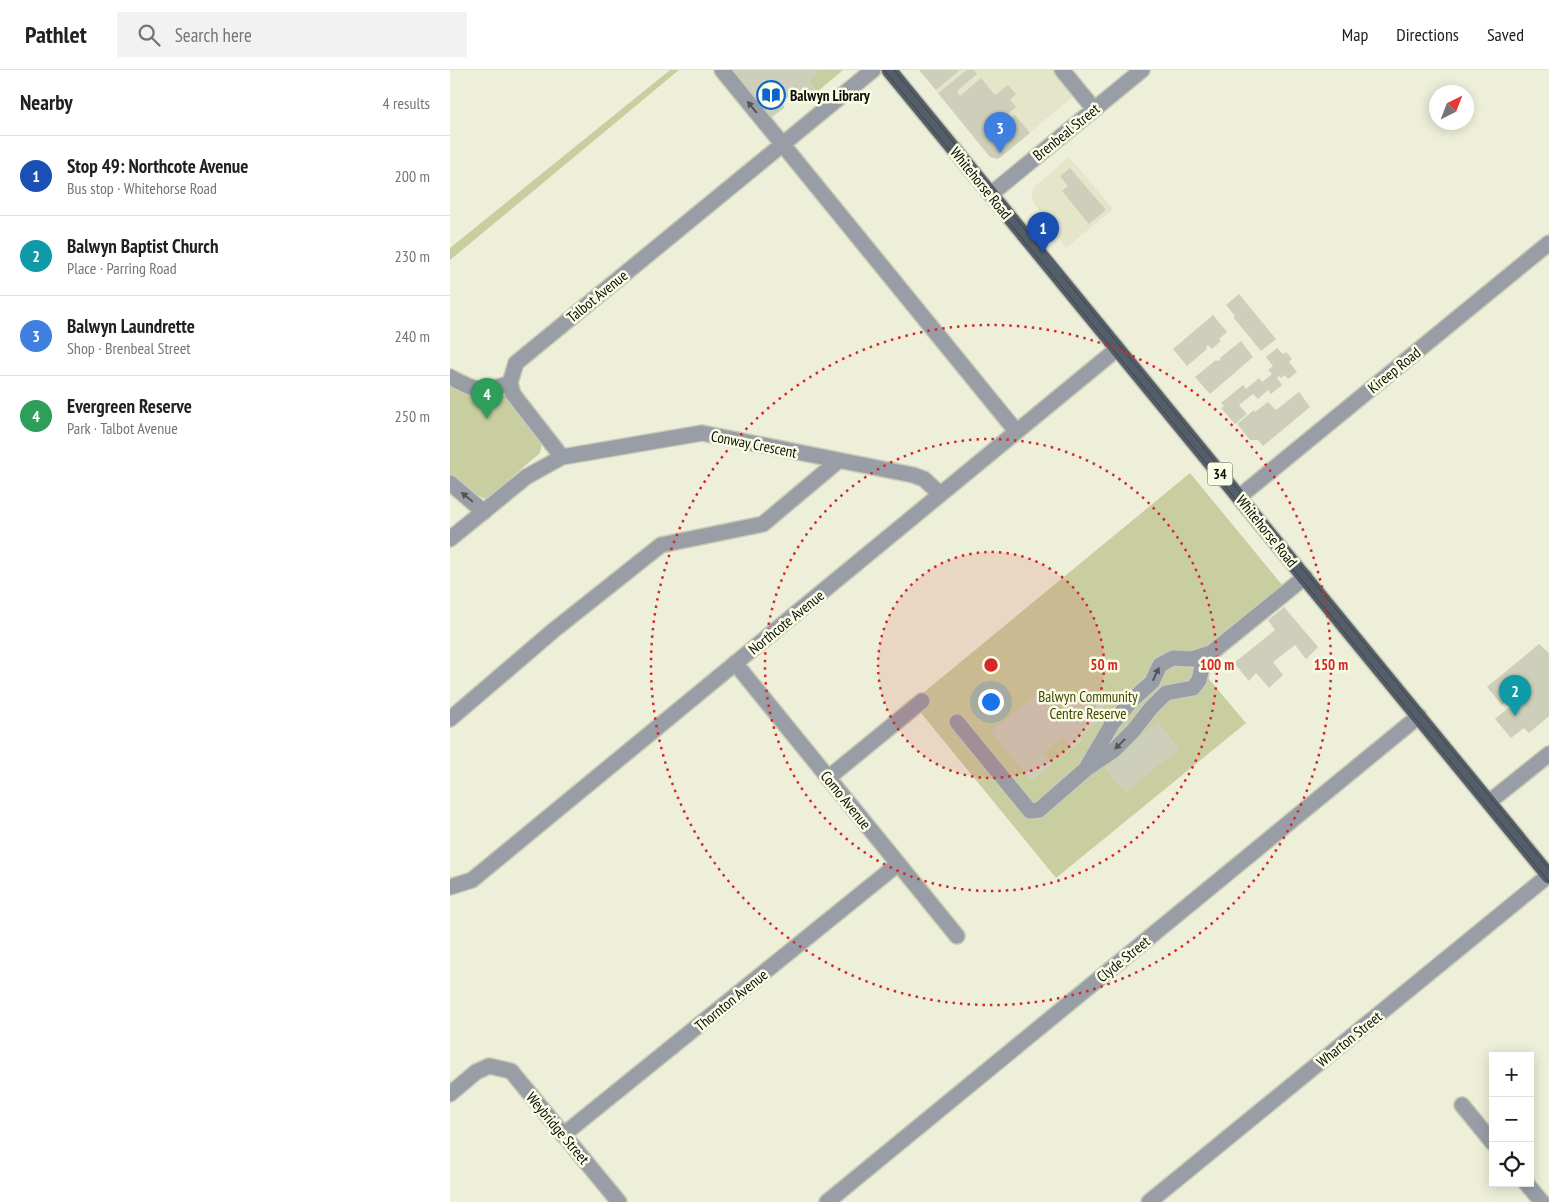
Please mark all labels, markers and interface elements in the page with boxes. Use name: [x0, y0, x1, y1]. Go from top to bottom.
search box: [117, 12, 467, 57]
text: Pathlet: [25, 19, 87, 50]
icon: search: [135, 21, 163, 49]
text: Search here: [175, 23, 252, 47]
text: Map: [1342, 23, 1368, 46]
text: Directions: [1396, 23, 1459, 46]
text: Saved: [1487, 23, 1524, 46]
library icon: Balwyn Library: [756, 80, 786, 110]
north arrow: [1429, 85, 1474, 130]
place label: Balwyn Library: [790, 86, 871, 105]
text: Nearby: [20, 89, 73, 116]
text: 4 results: [383, 93, 430, 113]
street label: Brenbeal Street: [1029, 99, 1103, 165]
one-way arrow: [747, 101, 758, 114]
pin: 3: [984, 112, 1016, 153]
street label: Whitehorse Road: [946, 143, 1016, 223]
text: Stop 49: Northcote Avenue: [67, 154, 248, 178]
text: 1: [32, 166, 40, 186]
text: 200 m: [395, 166, 430, 186]
text: Bus stop · Whitehorse Road: [67, 178, 217, 198]
pin: 1: [1027, 212, 1059, 253]
text: Balwyn Baptist Church: [67, 234, 219, 258]
text: 2: [32, 246, 40, 266]
text: 230 m: [395, 246, 430, 266]
text: Place · Parring Road: [67, 258, 177, 278]
street label: Talbot Avenue: [563, 266, 631, 326]
text: Balwyn Laundrette: [67, 314, 195, 338]
text: 3: [32, 326, 40, 346]
text: 240 m: [395, 326, 430, 346]
text: Shop · Brenbeal Street: [67, 338, 191, 358]
street label: Kireep Road: [1364, 343, 1424, 397]
pin: 4: [471, 378, 503, 419]
text: Evergreen Reserve: [67, 394, 192, 418]
text: 4: [32, 406, 40, 426]
text: 250 m: [395, 406, 430, 426]
text: Park · Talbot Avenue: [67, 418, 178, 438]
street label: Conway Crescent: [710, 426, 798, 462]
road number: 34: [1208, 462, 1232, 486]
street label: Whitehorse Road: [1232, 491, 1302, 571]
one-way arrow: [461, 492, 474, 503]
street label: Northcote Avenue: [744, 586, 828, 658]
text: 50 m: [1090, 655, 1118, 674]
text: 100 m: [1200, 655, 1234, 674]
text: 150 m: [1314, 655, 1348, 674]
centre of rings: [982, 656, 1000, 674]
one-way arrow: [1152, 667, 1160, 681]
pin: 2: [1499, 675, 1531, 716]
park label: Balwyn Community Centre Reserve: [1038, 687, 1138, 723]
your location: [978, 689, 1004, 715]
one-way arrow: [1115, 737, 1127, 749]
street label: Como Avenue: [817, 767, 875, 833]
street label: Clyde Street: [1093, 932, 1153, 986]
street label: Thornton Avenue: [691, 965, 771, 1035]
street label: Wharton Street: [1313, 1007, 1385, 1071]
map controls: [1489, 1052, 1534, 1187]
button: +: [1489, 1052, 1534, 1097]
street label: Weybridge Street: [522, 1088, 594, 1168]
button: −: [1489, 1097, 1534, 1142]
button: locate: [1489, 1142, 1534, 1187]

